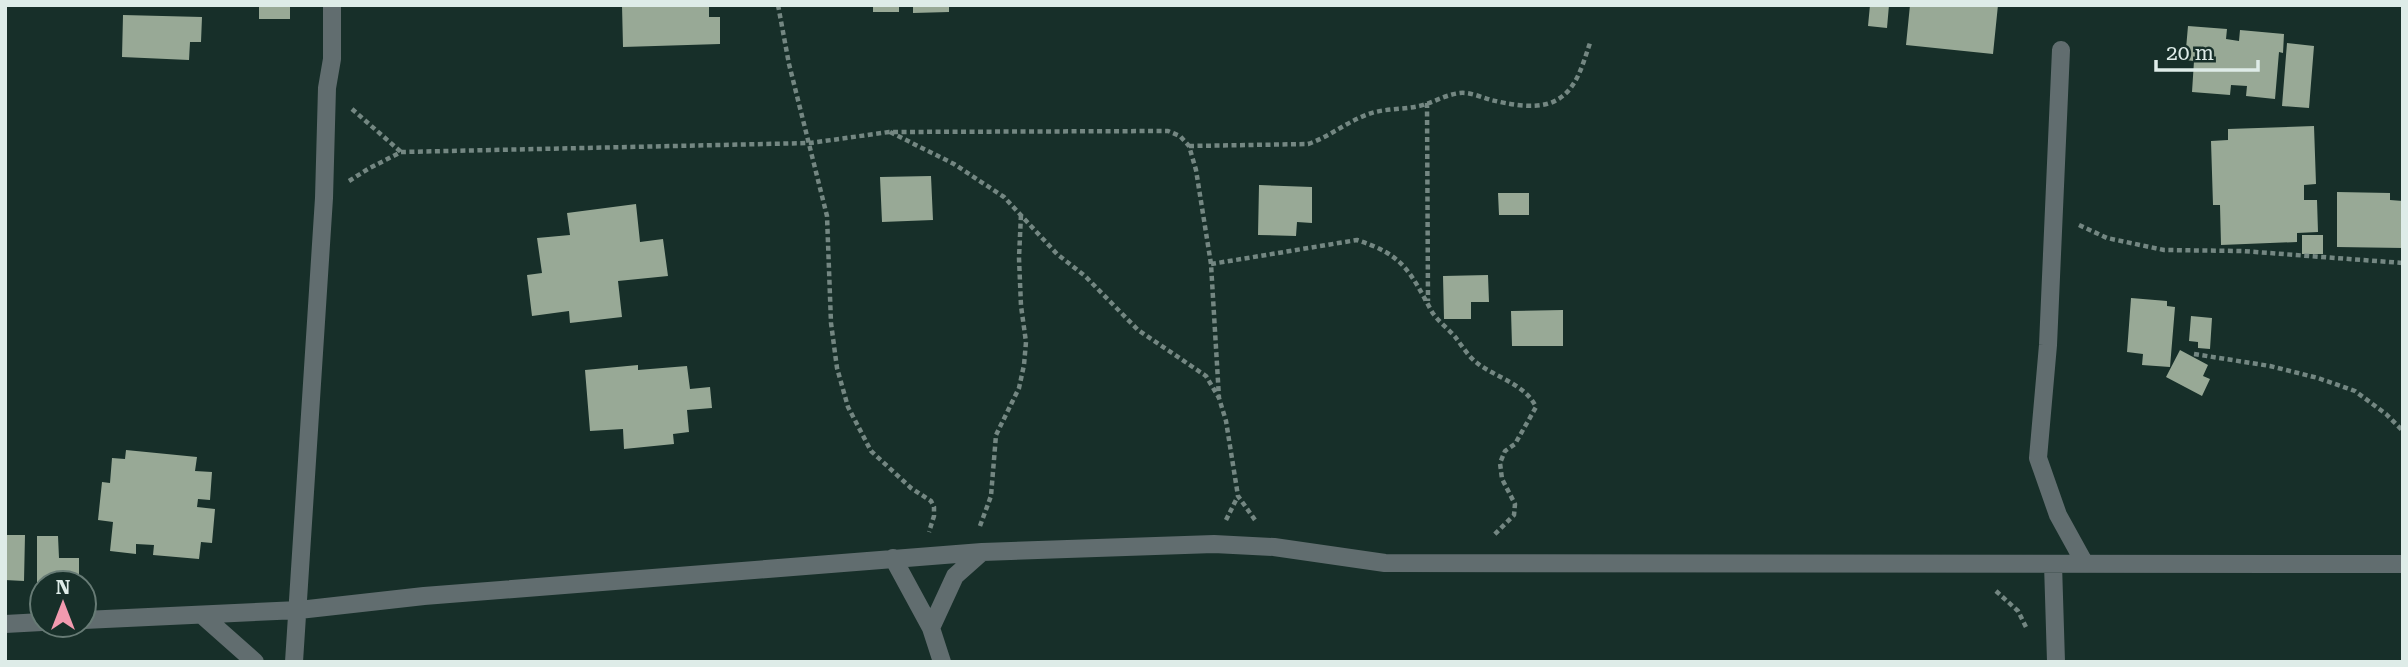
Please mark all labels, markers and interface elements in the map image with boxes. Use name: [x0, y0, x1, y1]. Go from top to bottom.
scale bar: [2156, 28, 2258, 72]
text: 20 m: [2166, 41, 2214, 65]
north arrow: [28, 569, 98, 639]
text: N: [56, 576, 71, 599]

